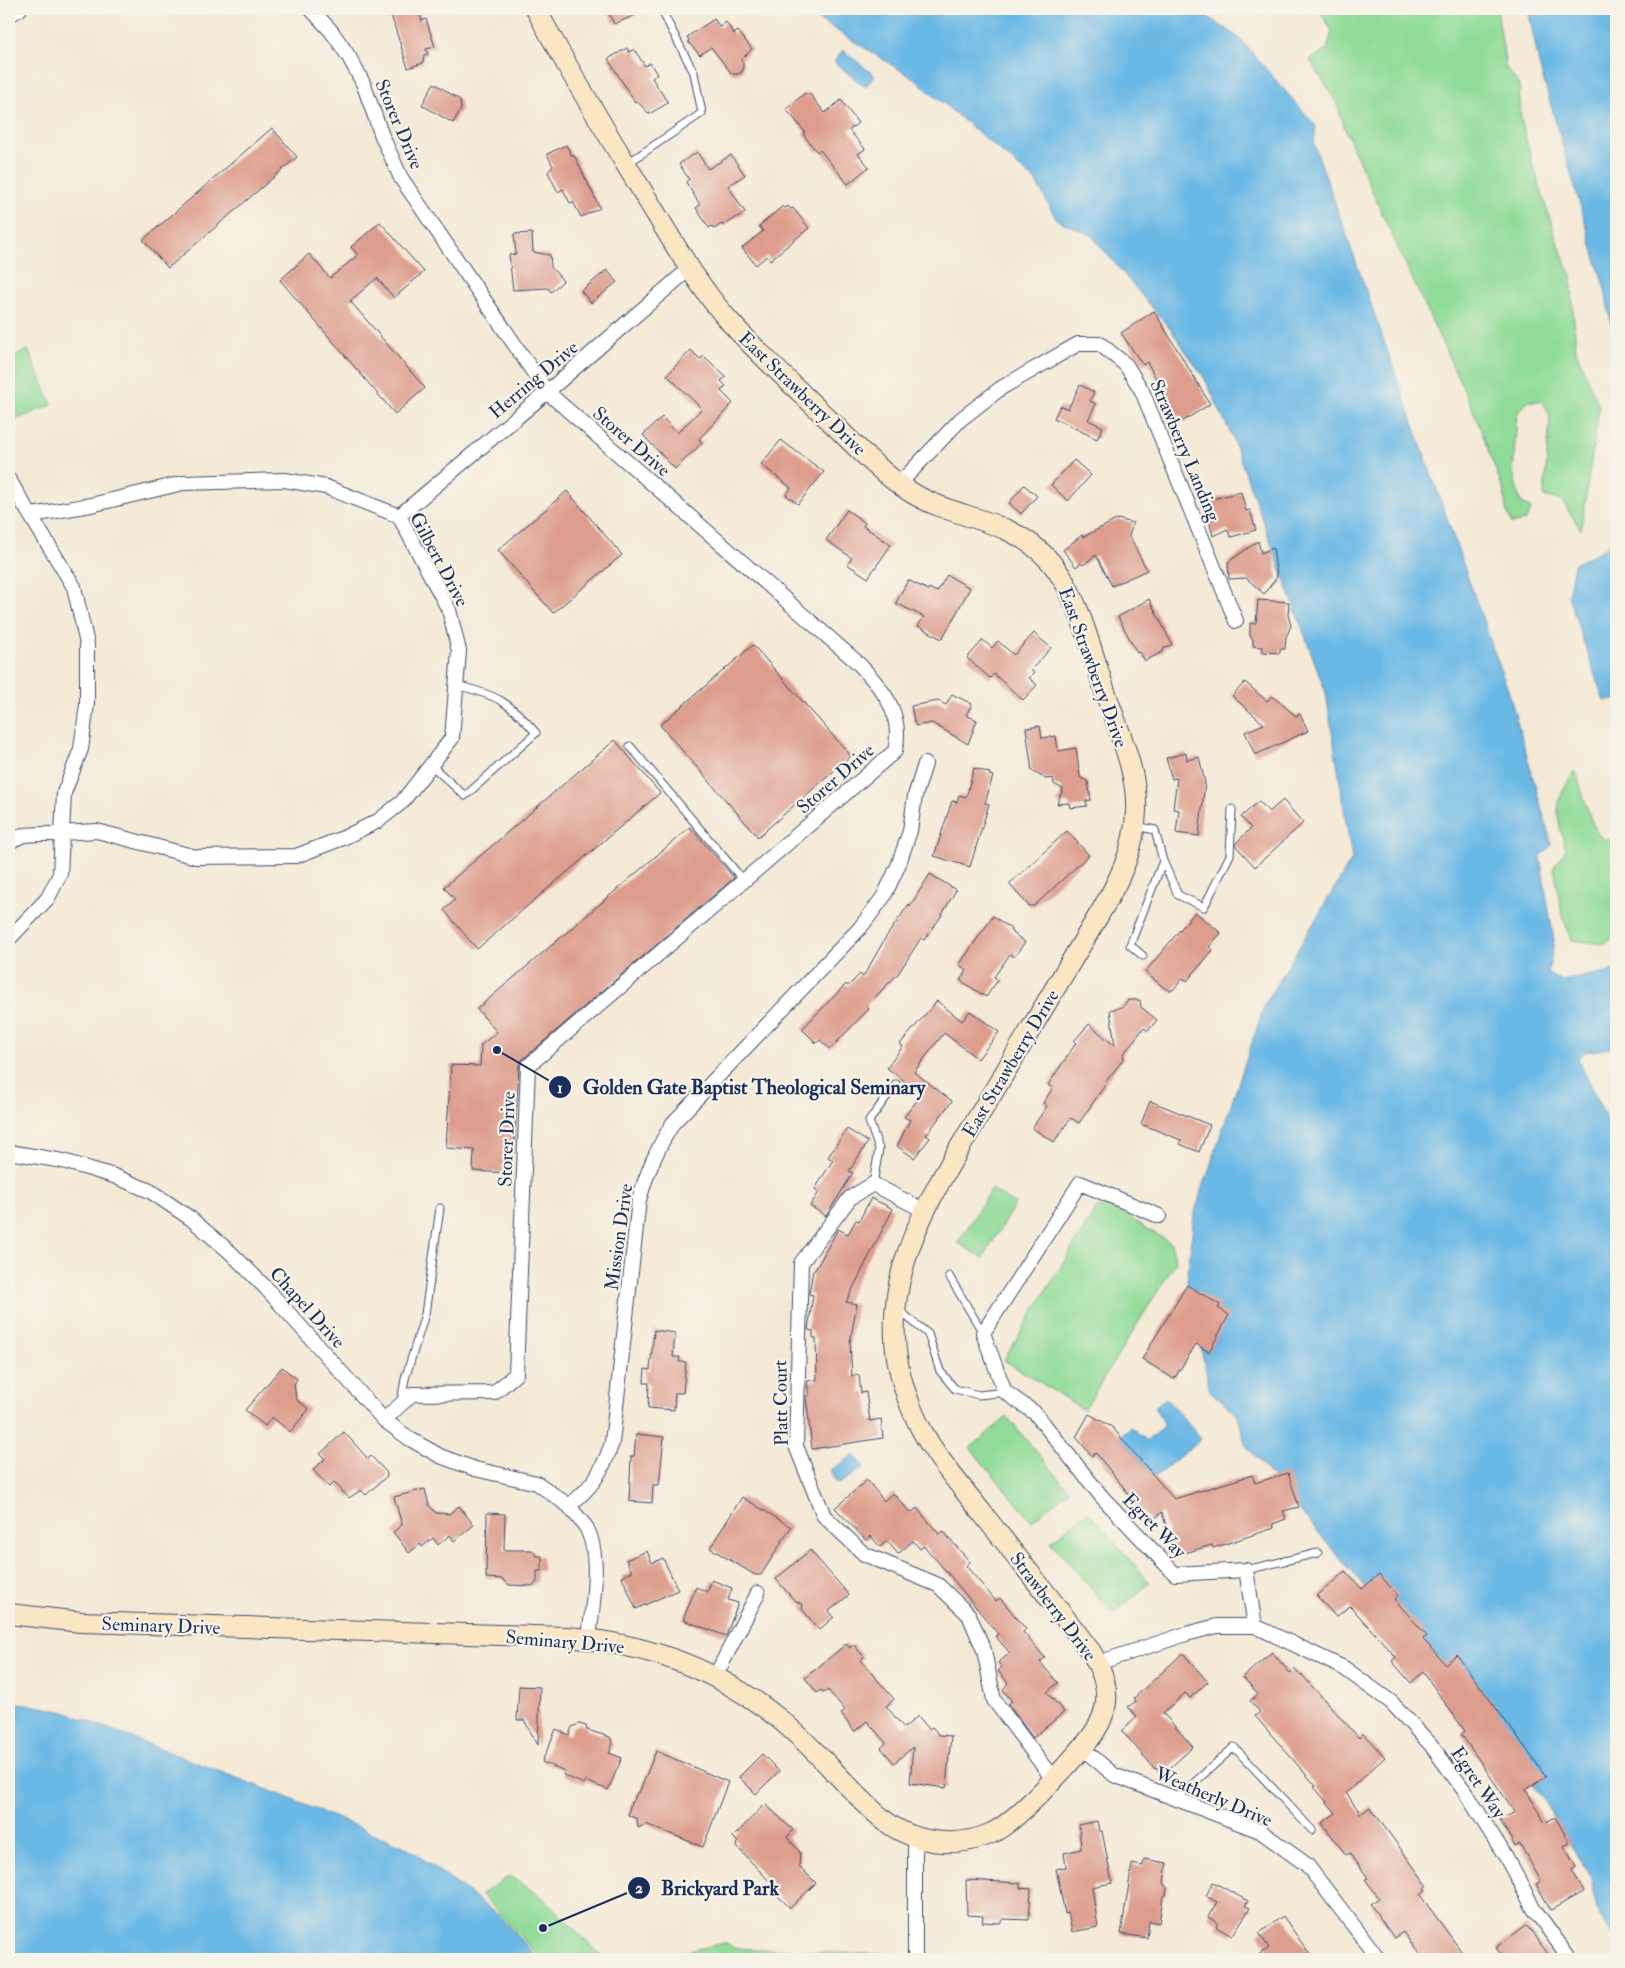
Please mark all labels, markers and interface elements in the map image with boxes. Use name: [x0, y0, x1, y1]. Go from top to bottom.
street label: Storer Drive: [369, 76, 429, 173]
street label: East Strawberry Drive: [733, 327, 871, 461]
street label: Herring Drive: [484, 335, 583, 424]
street label: Strawberry Landing: [1144, 376, 1226, 526]
street label: Storer Drive: [587, 401, 675, 482]
street label: Gilbert Drive: [404, 508, 474, 611]
street label: East Strawberry Drive: [1053, 584, 1133, 751]
street label: Storer Drive: [792, 738, 880, 819]
street label: East Strawberry Drive: [957, 985, 1065, 1142]
callout: Golden Gate Baptist Theological Seminary: [548, 1070, 935, 1105]
text: Golden Gate Baptist Theological Seminary: [583, 1075, 927, 1101]
text: 1: [557, 1079, 563, 1098]
street label: Storer Drive: [493, 1091, 521, 1187]
street label: Mission Drive: [600, 1182, 638, 1292]
street label: Chapel Drive: [264, 1262, 350, 1354]
street label: Platt Court: [768, 1360, 794, 1446]
street label: Egret Way: [1117, 1488, 1192, 1564]
street label: Strawberry Drive: [1004, 1547, 1102, 1666]
street label: Seminary Drive: [101, 1612, 221, 1640]
street label: Seminary Drive: [505, 1625, 625, 1659]
street label: Egret Way: [1445, 1742, 1511, 1824]
street label: Weatherly Drive: [1150, 1761, 1276, 1832]
callout: Brickyard Park: [626, 1870, 789, 1905]
text: Brickyard Park: [661, 1876, 779, 1902]
text: 2: [635, 1879, 643, 1898]

